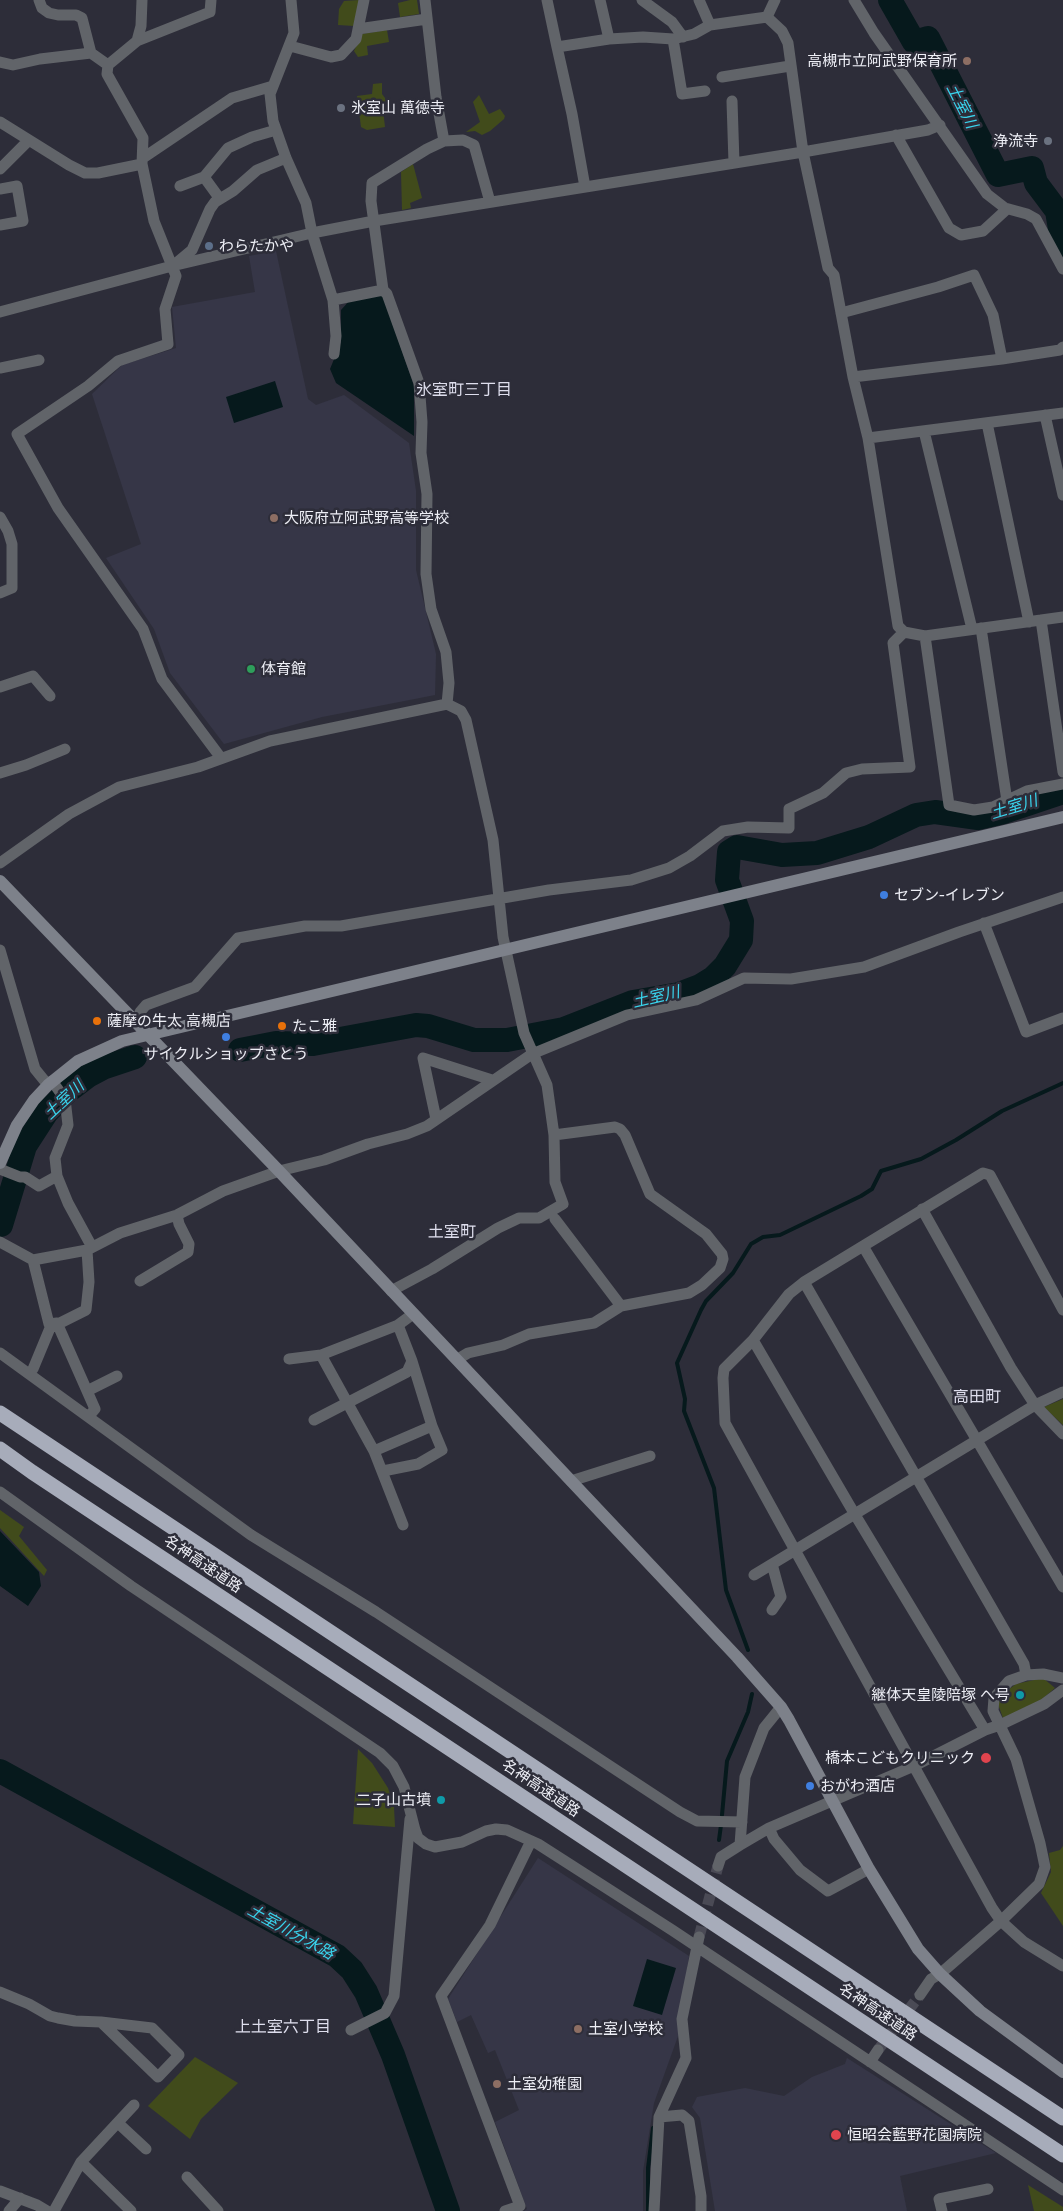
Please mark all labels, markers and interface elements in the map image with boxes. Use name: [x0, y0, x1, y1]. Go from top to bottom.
place label: 高槻市立阿武野保育所: [807, 52, 957, 70]
marker: 高槻市立阿武野保育所: [961, 55, 973, 67]
water label: 土室川: [943, 80, 981, 132]
place label: 氷室山 萬徳寺: [351, 99, 445, 117]
marker: 氷室山 萬徳寺: [335, 102, 347, 114]
place label: 浄流寺: [993, 132, 1038, 150]
marker: 浄流寺: [1042, 135, 1054, 147]
place label: わらたかや: [219, 237, 294, 255]
marker: わらたかや: [203, 240, 215, 252]
district label: 氷室町三丁目: [416, 380, 512, 400]
place label: 大阪府立阿武野高等学校: [284, 509, 449, 527]
marker: 大阪府立阿武野高等学校: [268, 512, 280, 524]
place label: 体育館: [261, 660, 306, 678]
marker: 体育館: [245, 663, 257, 675]
water label: 土室川: [988, 791, 1040, 823]
place label: セブン-イレブン: [894, 886, 1005, 904]
marker: セブン-イレブン: [878, 889, 890, 901]
water label: 土室川: [630, 982, 682, 1012]
place label: 薩摩の牛太 高槻店: [107, 1012, 231, 1030]
marker: 薩摩の牛太 高槻店: [91, 1015, 103, 1027]
place label: たこ雅: [292, 1017, 337, 1035]
marker: たこ雅: [276, 1020, 288, 1032]
marker: サイクルショップさとう: [220, 1031, 232, 1043]
place label: サイクルショップさとう: [144, 1045, 308, 1063]
water label: 土室川: [40, 1077, 88, 1123]
district label: 土室町: [428, 1222, 476, 1242]
district label: 高田町: [953, 1387, 1001, 1407]
street label: 名神高速道路: [161, 1531, 245, 1597]
place label: 継体天皇陵陪塚 へ号: [871, 1686, 1010, 1704]
marker: 継体天皇陵陪塚 へ号: [1014, 1689, 1026, 1701]
place label: 橋本こどもクリニック: [825, 1749, 975, 1767]
marker: 橋本こどもクリニック: [979, 1751, 993, 1765]
street label: 名神高速道路: [499, 1755, 583, 1821]
place label: おがわ酒店: [820, 1777, 895, 1795]
marker: おがわ酒店: [804, 1780, 816, 1792]
place label: 二子山古墳: [356, 1791, 431, 1809]
marker: 二子山古墳: [435, 1794, 447, 1806]
water label: 土室川分水路: [244, 1900, 338, 1964]
street label: 名神高速道路: [836, 1979, 920, 2045]
district label: 上土室六丁目: [235, 2017, 331, 2037]
place label: 土室小学校: [588, 2020, 663, 2038]
marker: 土室小学校: [572, 2023, 584, 2035]
place label: 土室幼稚園: [507, 2075, 582, 2093]
marker: 土室幼稚園: [491, 2078, 503, 2090]
place label: 恒昭会藍野花園病院: [847, 2126, 982, 2144]
marker: 恒昭会藍野花園病院: [829, 2128, 843, 2142]

